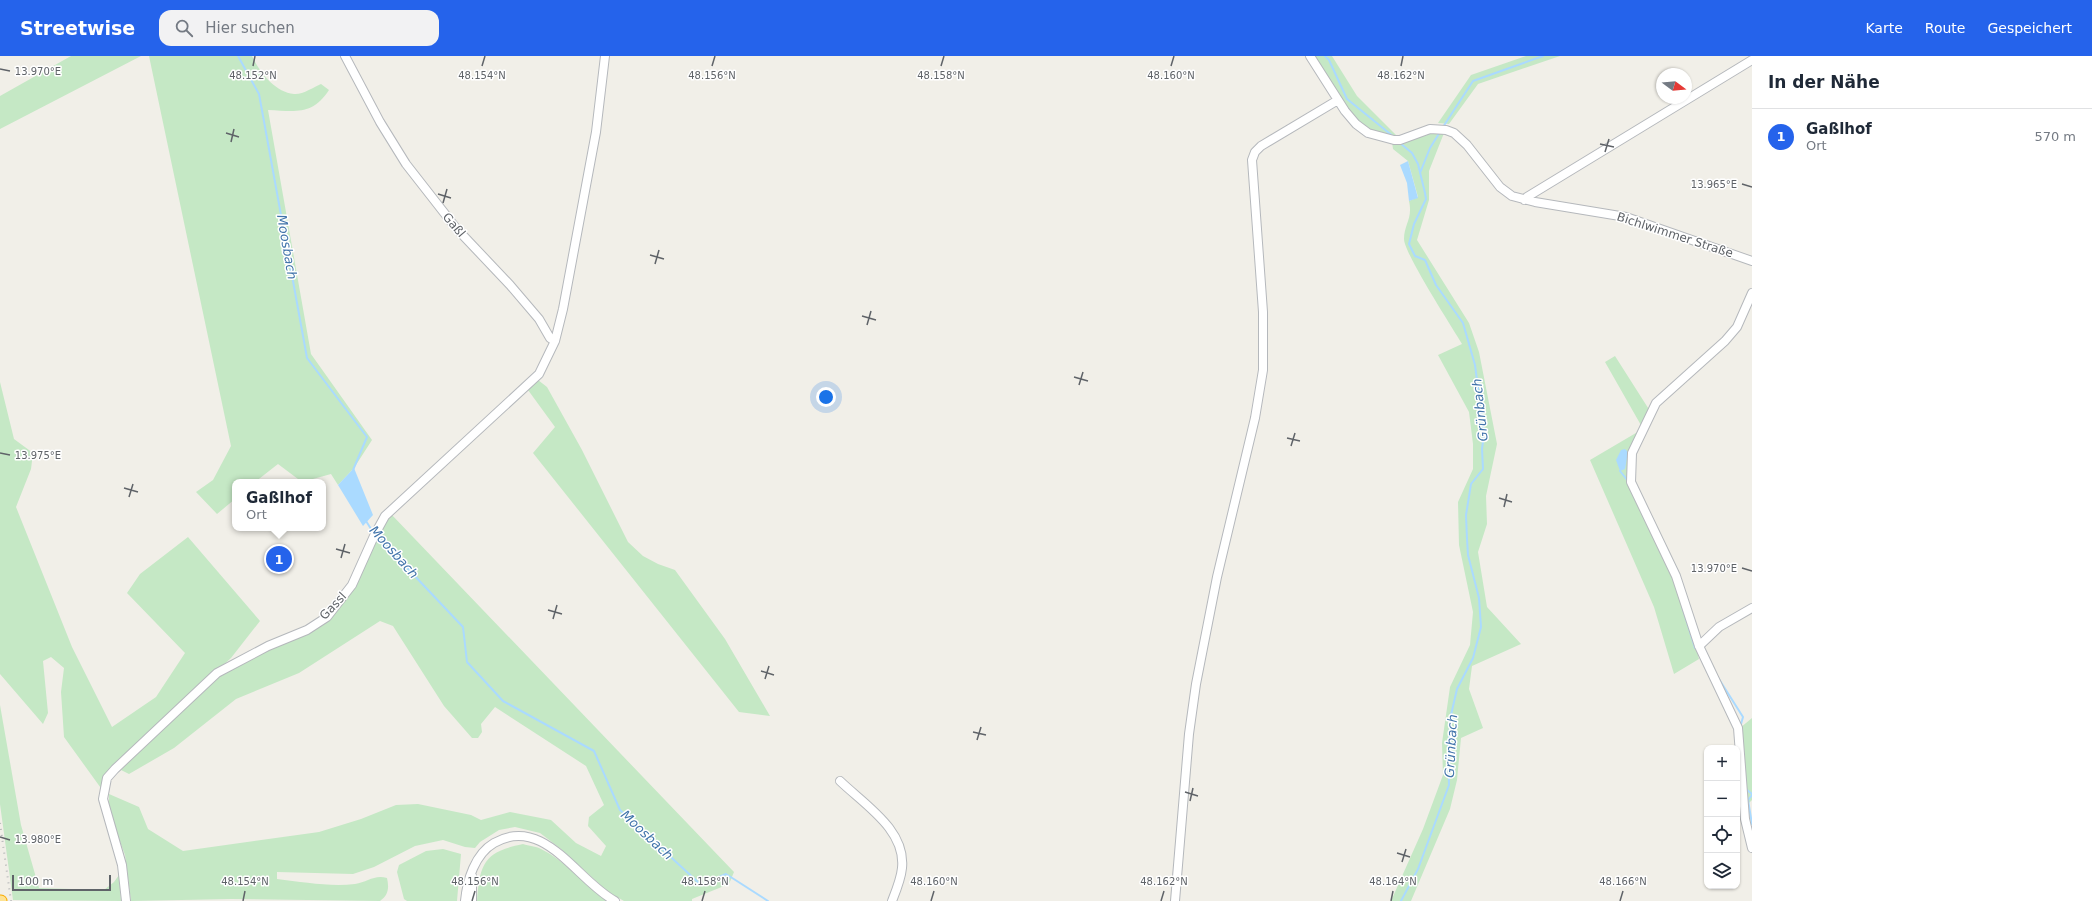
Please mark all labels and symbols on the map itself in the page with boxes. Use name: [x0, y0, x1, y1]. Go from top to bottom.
text: 13.970°E: [15, 66, 61, 77]
north arrow: [1656, 68, 1692, 104]
text: 48.152°N: [229, 70, 277, 81]
text: 48.154°N: [458, 70, 506, 81]
text: 48.156°N: [688, 70, 736, 81]
text: 48.158°N: [917, 70, 965, 81]
text: 48.160°N: [1147, 70, 1195, 81]
text: 48.162°N: [1377, 70, 1425, 81]
text: 13.965°E: [1691, 179, 1737, 190]
street label: Gaßl: [440, 210, 468, 240]
street label: Bichlwimmer Straße: [1615, 210, 1735, 260]
water label: Moosbach: [274, 213, 300, 281]
water label: Grünbach: [1469, 378, 1491, 442]
your location: [816, 387, 836, 407]
text: 13.975°E: [15, 450, 61, 461]
water label: Moosbach: [367, 523, 421, 581]
pin: 1: [266, 544, 292, 574]
text: 13.970°E: [1691, 563, 1737, 574]
street label: Gassl: [317, 589, 349, 623]
water label: Grünbach: [1442, 714, 1460, 778]
water label: Moosbach: [618, 807, 676, 863]
text: 13.980°E: [15, 834, 61, 845]
scale bar: [12, 873, 111, 892]
text: 48.154°N: [221, 876, 269, 887]
text: 48.156°N: [451, 876, 499, 887]
text: 48.158°N: [681, 876, 729, 887]
text: 48.160°N: [910, 876, 958, 887]
text: 48.162°N: [1140, 876, 1188, 887]
text: 48.164°N: [1369, 876, 1417, 887]
text: 48.166°N: [1599, 876, 1647, 887]

